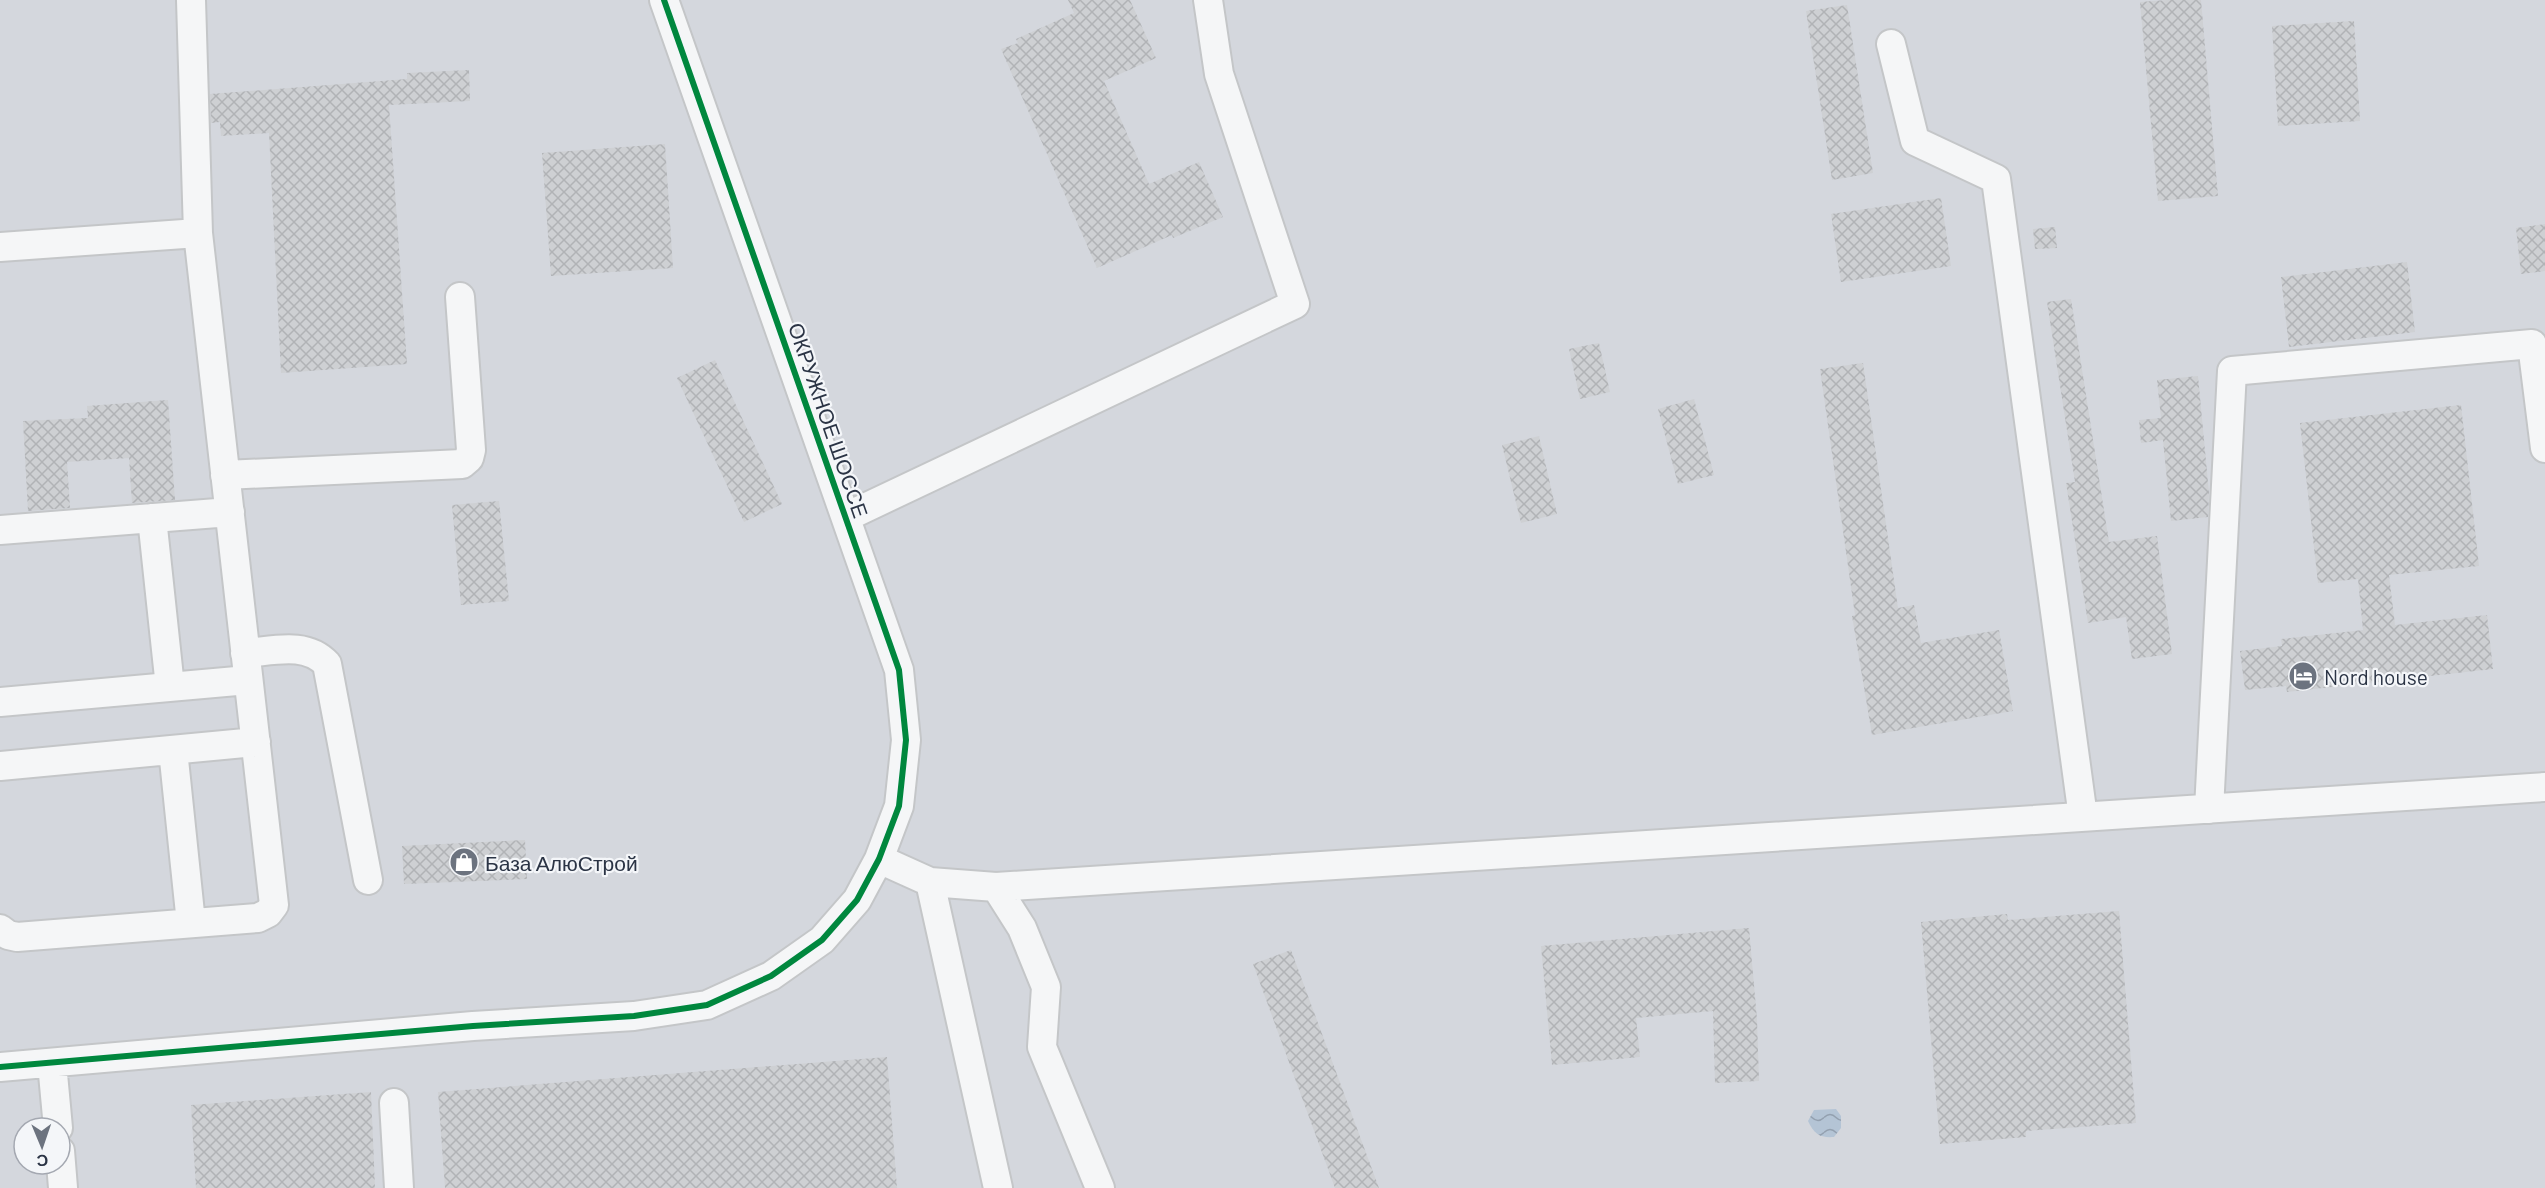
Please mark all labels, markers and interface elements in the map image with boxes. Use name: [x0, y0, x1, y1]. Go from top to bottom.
street label: ОКРУЖНОЕ ШОССЕ: [784, 319, 874, 521]
hotel icon: Nord house: [2287, 660, 2319, 692]
place label: Nord house: [2324, 664, 2428, 689]
shop icon: База АлюСтрой: [448, 846, 480, 878]
place label: База АлюСтрой: [485, 850, 638, 875]
north arrow: [12, 1116, 72, 1176]
text: С: [36, 1152, 49, 1171]

